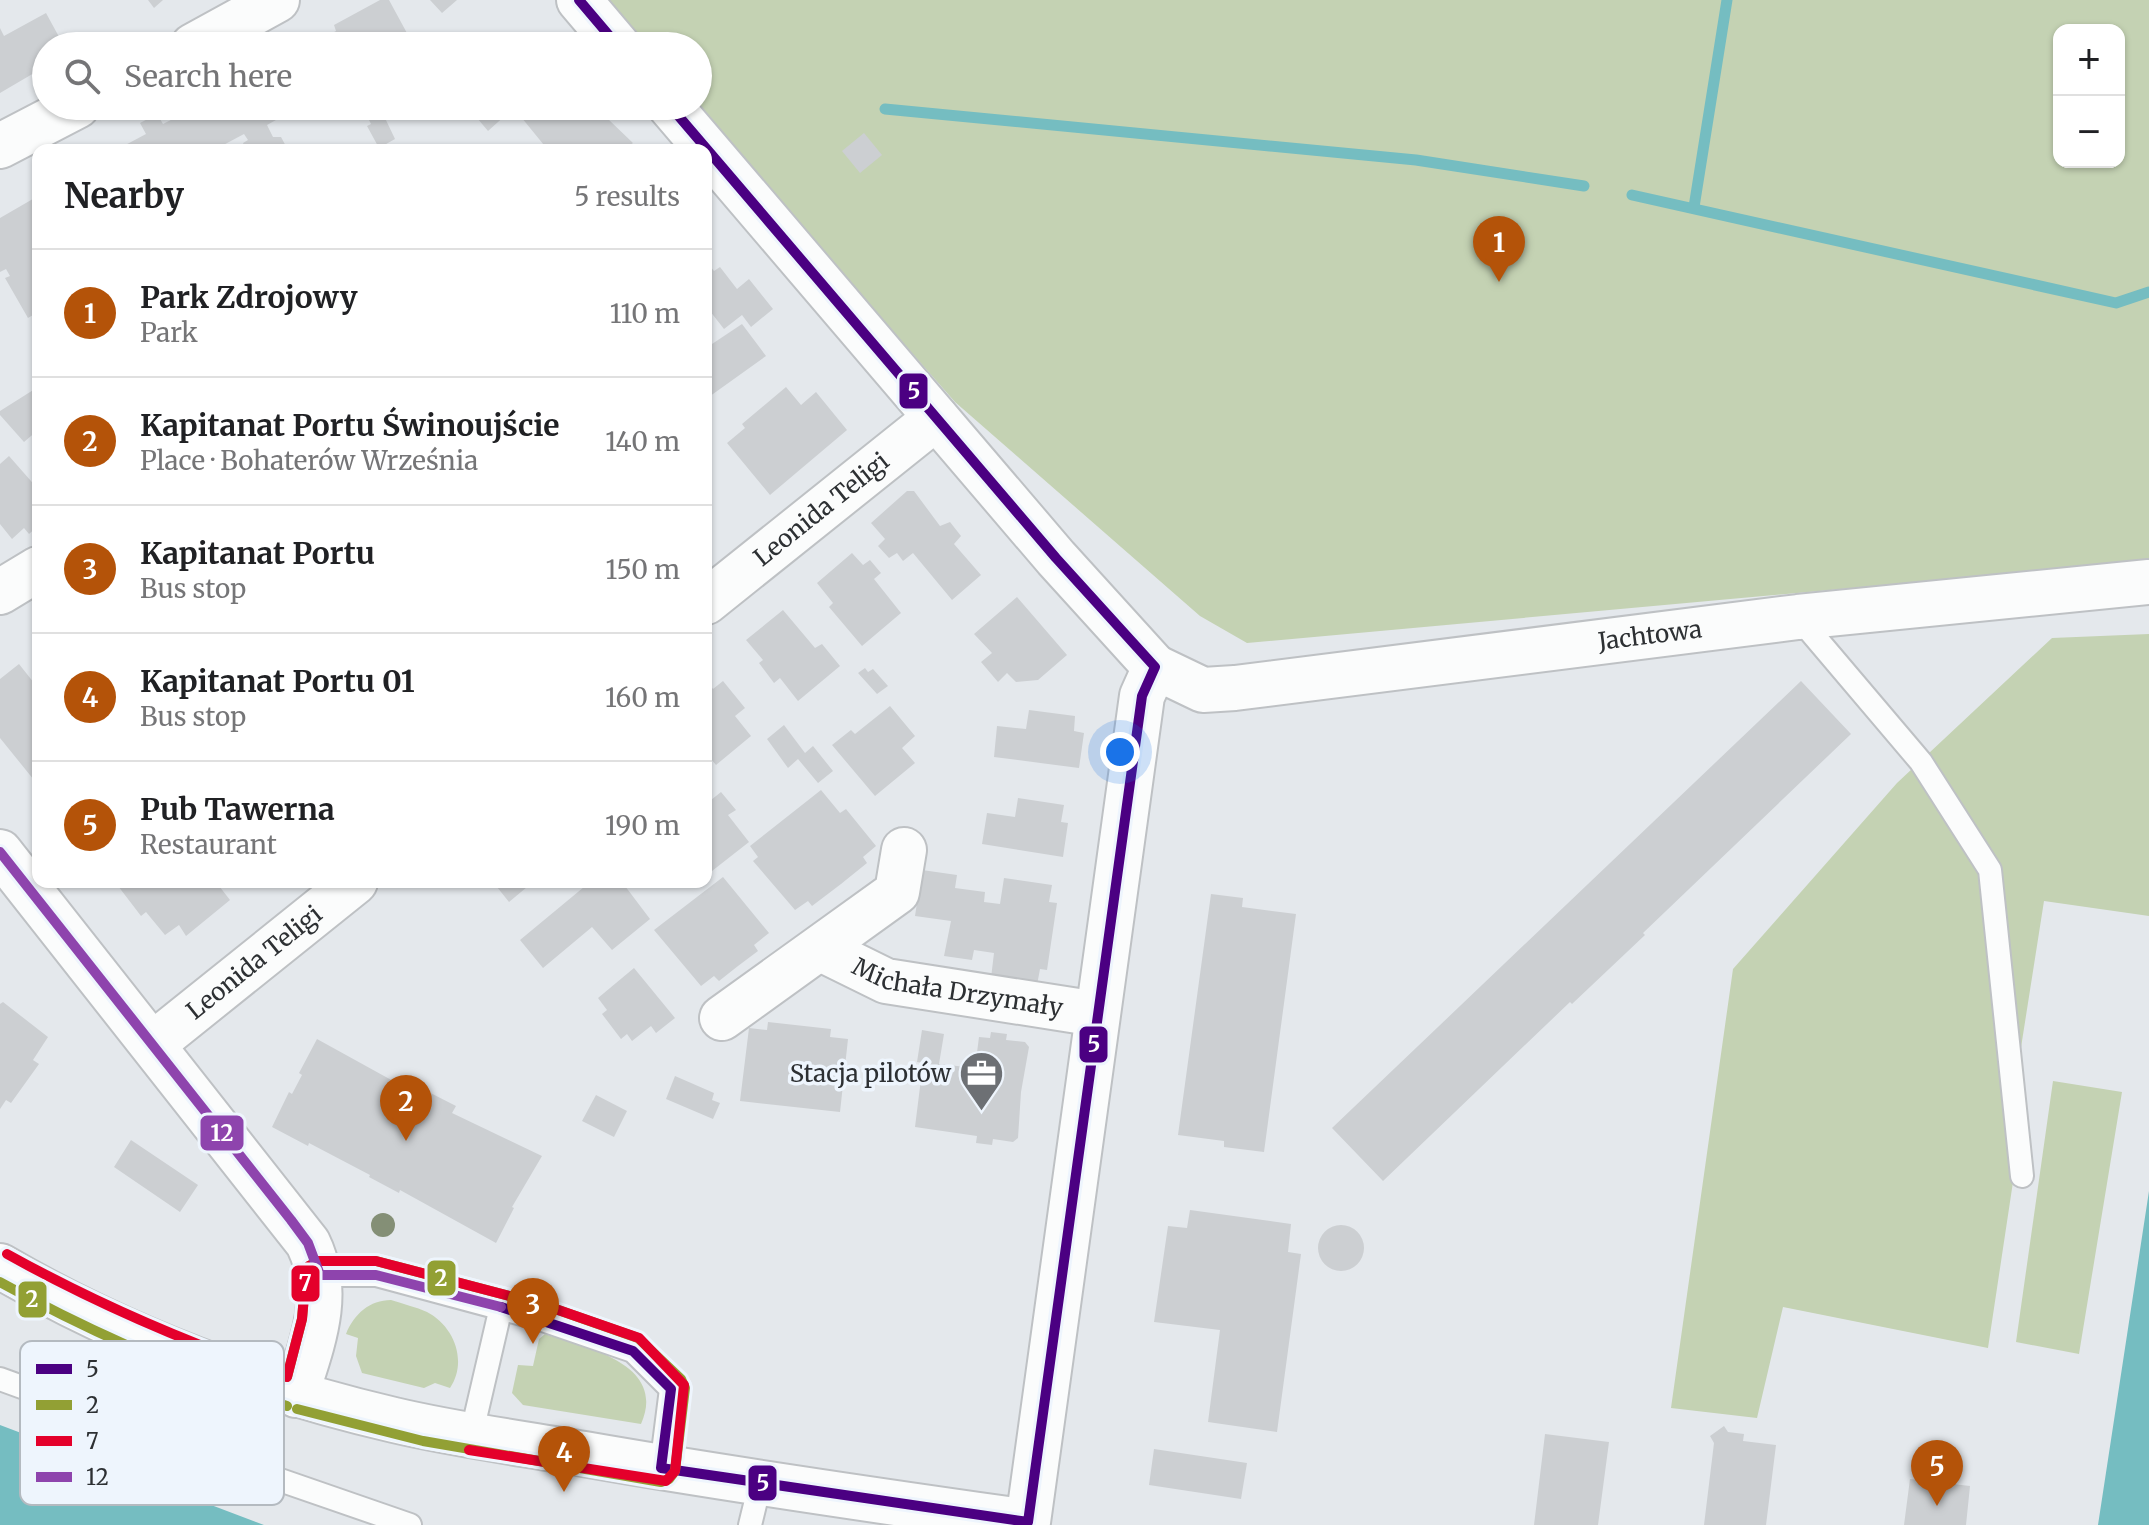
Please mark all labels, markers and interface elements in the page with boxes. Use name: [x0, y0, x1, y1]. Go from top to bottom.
map controls: [2053, 24, 2125, 168]
button: +: [2053, 24, 2125, 96]
search box: [32, 32, 712, 120]
icon: search: [60, 54, 104, 98]
text: Search here: [124, 57, 292, 95]
button: −: [2053, 96, 2125, 168]
text: Nearby: [64, 175, 184, 217]
text: 5 results: [574, 180, 680, 213]
pin: 1: [1473, 216, 1525, 282]
text: Park Zdrojowy: [140, 278, 357, 316]
text: 1: [84, 297, 96, 330]
text: 110 m: [610, 297, 680, 330]
text: Park: [140, 316, 198, 349]
line badge: 5: [898, 372, 929, 410]
text: 5: [908, 377, 920, 405]
text: Kapitanat Portu Świnoujście: [140, 406, 560, 444]
text: 2: [82, 425, 98, 458]
text: 140 m: [605, 425, 680, 458]
text: Place · Bohaterów Września: [140, 444, 478, 477]
street label: Leonida Teligi: [747, 445, 896, 573]
text: Kapitanat Portu: [140, 534, 375, 572]
text: 3: [83, 553, 97, 586]
text: 150 m: [606, 553, 680, 586]
text: Bus stop: [140, 572, 246, 605]
street label: Jachtowa: [1595, 613, 1704, 657]
text: Kapitanat Portu 01: [140, 662, 415, 700]
text: 4: [82, 681, 98, 714]
text: 160 m: [605, 681, 680, 714]
text: Bus stop: [140, 700, 246, 733]
your location: [1100, 732, 1140, 772]
text: Pub Tawerna: [140, 790, 335, 828]
text: 5: [82, 809, 98, 842]
text: 190 m: [605, 809, 680, 842]
text: Restaurant: [140, 828, 277, 861]
street label: Leonida Teligi: [180, 898, 328, 1026]
street label: Michała Drzymały: [847, 951, 1065, 1023]
line badge: 5: [1078, 1025, 1109, 1064]
text: 5: [1088, 1030, 1100, 1058]
office icon: Stacja pilotów: [958, 1050, 1006, 1113]
place label: Stacja pilotów: [790, 1058, 952, 1089]
pin: 2: [380, 1075, 432, 1141]
line badge: 12: [199, 1114, 245, 1152]
text: 12: [211, 1119, 234, 1147]
line badge: 2: [426, 1259, 457, 1297]
line badge: 7: [290, 1264, 321, 1303]
text: 2: [435, 1264, 448, 1292]
text: 7: [298, 1269, 312, 1297]
pin: 3: [507, 1278, 559, 1344]
line badge: 2: [17, 1280, 48, 1319]
text: 2: [26, 1285, 39, 1313]
legend: [20, 1341, 284, 1505]
text: 5: [86, 1355, 99, 1383]
text: 2: [86, 1391, 99, 1419]
pin: 4: [538, 1426, 590, 1492]
text: 7: [86, 1427, 99, 1455]
pin: 5: [1911, 1440, 1963, 1506]
text: 12: [86, 1463, 109, 1491]
line badge: 5: [747, 1464, 778, 1502]
text: 5: [757, 1469, 769, 1497]

